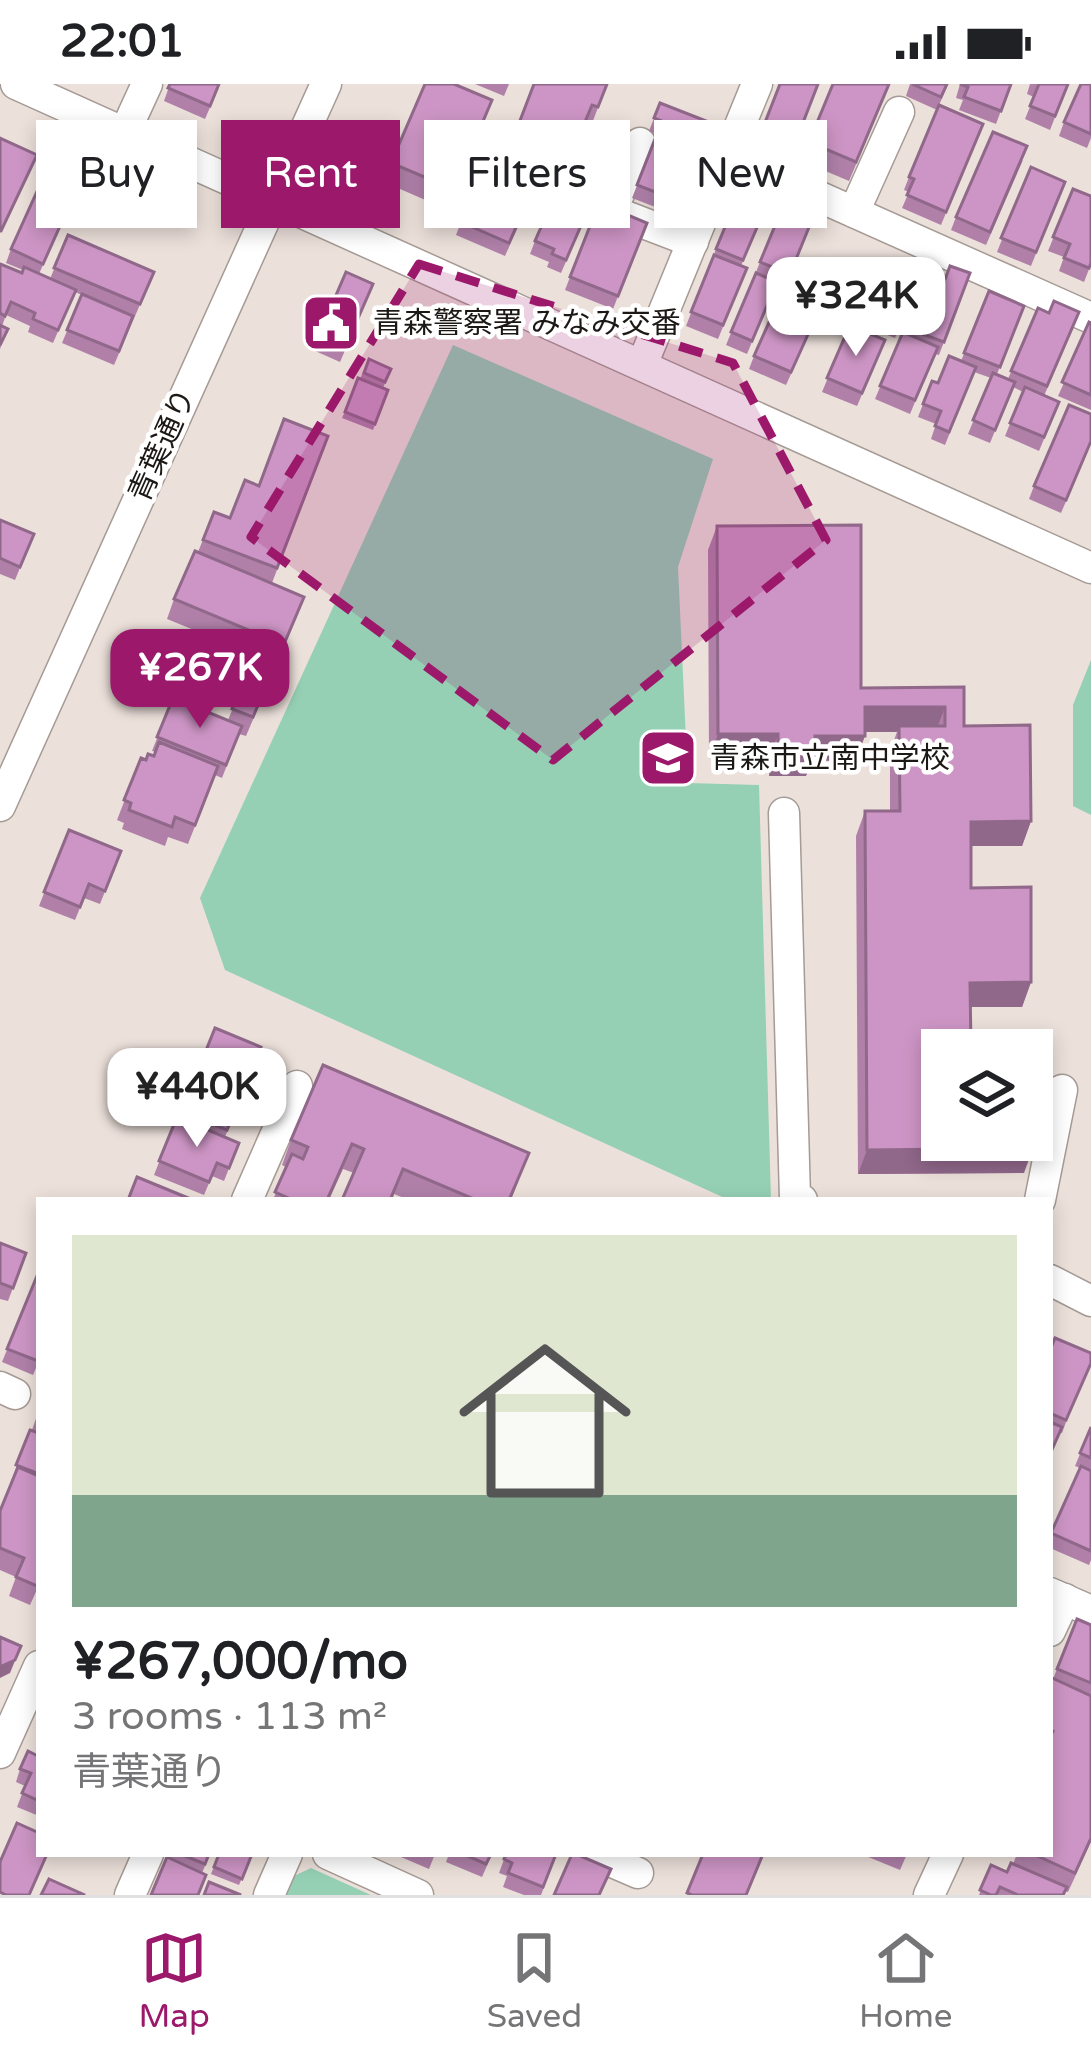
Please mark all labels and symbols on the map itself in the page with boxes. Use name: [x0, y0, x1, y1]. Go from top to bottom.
pin: ¥324K: [772, 257, 940, 359]
public building icon: 青森警察署 みなみ交番: [300, 292, 362, 354]
place label: 青森警察署 みなみ交番: [373, 305, 681, 342]
street label: 青葉通り: [121, 383, 204, 508]
pin: ¥267K: [116, 629, 284, 731]
school or university icon: 青森市立南中学校: [637, 727, 699, 789]
place label: 青森市立南中学校: [710, 740, 950, 777]
pin: ¥440K: [113, 1048, 281, 1150]

